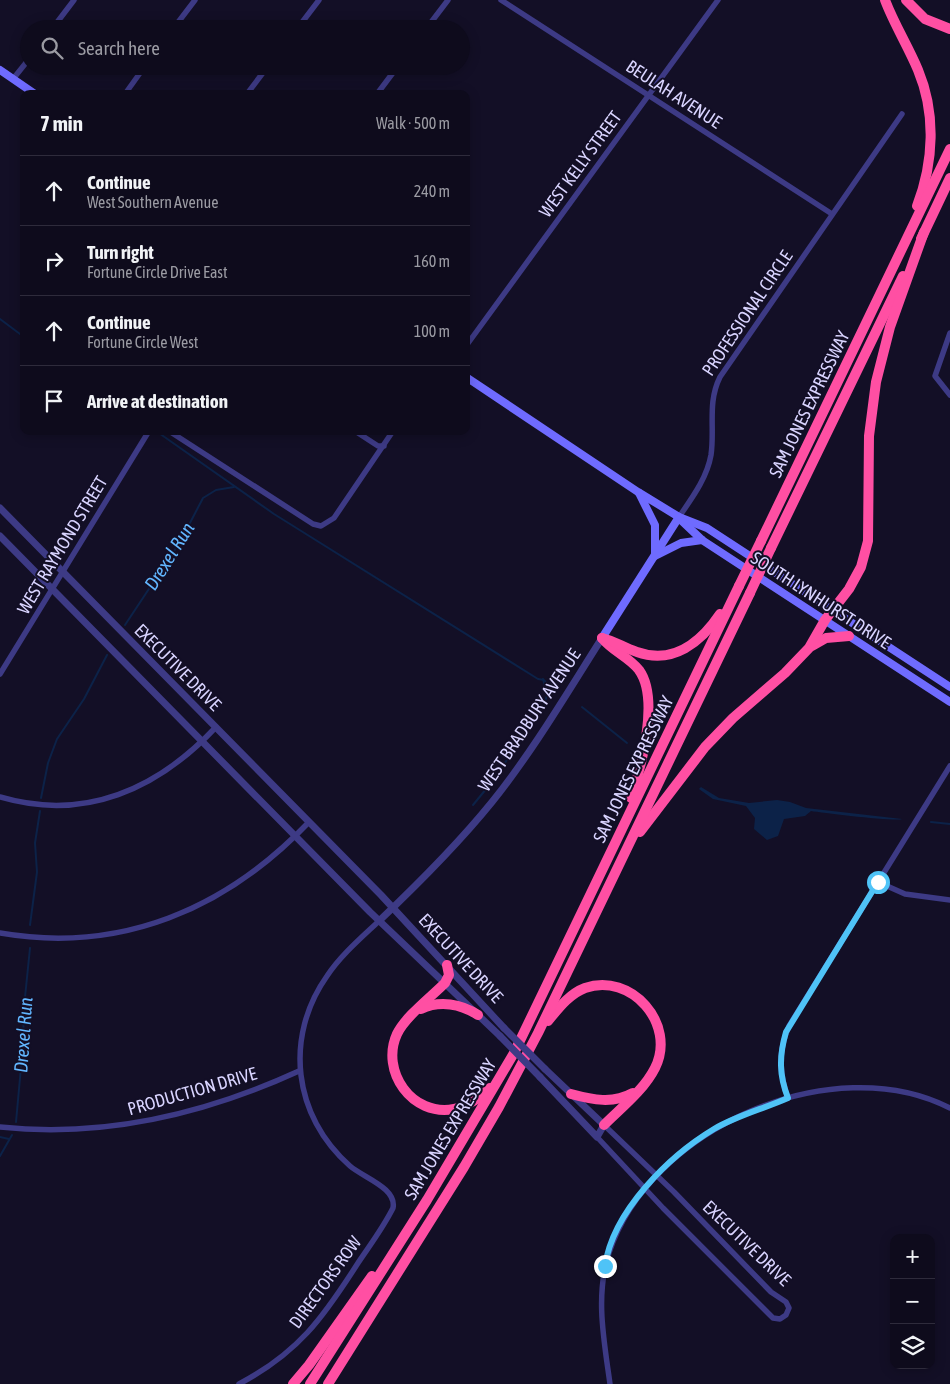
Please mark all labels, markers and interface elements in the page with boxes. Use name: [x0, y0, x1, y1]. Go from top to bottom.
search box: [20, 20, 470, 75]
icon: search: [38, 34, 66, 62]
text: Search here: [78, 37, 160, 59]
street label: BEULAH AVENUE: [622, 55, 726, 133]
street label: WEST KELLY STREET: [534, 107, 626, 221]
text: 7 min: [40, 111, 83, 135]
text: Walk · 500 m: [376, 114, 450, 132]
text: Continue: [87, 171, 151, 193]
icon: ahead: [40, 177, 68, 205]
text: 240 m: [414, 182, 450, 200]
text: West Southern Avenue: [87, 193, 218, 211]
text: Turn right: [87, 241, 154, 263]
street label: PROFESSIONAL CIRCLE: [697, 246, 797, 380]
icon: right: [40, 247, 68, 275]
text: 160 m: [414, 252, 450, 270]
text: Fortune Circle Drive East: [87, 263, 228, 281]
text: Continue: [87, 311, 151, 333]
icon: ahead: [40, 317, 68, 345]
text: 100 m: [414, 322, 450, 340]
street label: SAM JONES EXPRESSWAY: [764, 327, 854, 481]
text: Fortune Circle West: [87, 333, 198, 351]
icon: arrive: [40, 387, 68, 415]
text: Arrive at destination: [87, 390, 228, 412]
street label: WEST RAYMOND STREET: [13, 472, 111, 618]
water label: Drexel Run: [140, 518, 198, 594]
street label: SOUTH LYNHURST DRIVE: [747, 547, 895, 653]
street label: EXECUTIVE DRIVE: [130, 619, 226, 715]
street label: WEST BRADBURY AVENUE: [473, 644, 585, 795]
street label: SAM JONES EXPRESSWAY: [588, 692, 678, 846]
route start: [867, 871, 890, 894]
street label: EXECUTIVE DRIVE: [415, 909, 508, 1007]
water label: Drexel Run: [9, 996, 37, 1074]
street label: SAM JONES EXPRESSWAY: [400, 1055, 500, 1203]
street label: PRODUCTION DRIVE: [125, 1062, 259, 1119]
street label: EXECUTIVE DRIVE: [699, 1196, 795, 1290]
street label: DIRECTORS ROW: [285, 1232, 365, 1332]
map controls: [890, 1234, 935, 1369]
button: +: [890, 1234, 935, 1279]
route end: [594, 1255, 617, 1278]
button: −: [890, 1279, 935, 1324]
button: layers: [890, 1324, 935, 1369]

